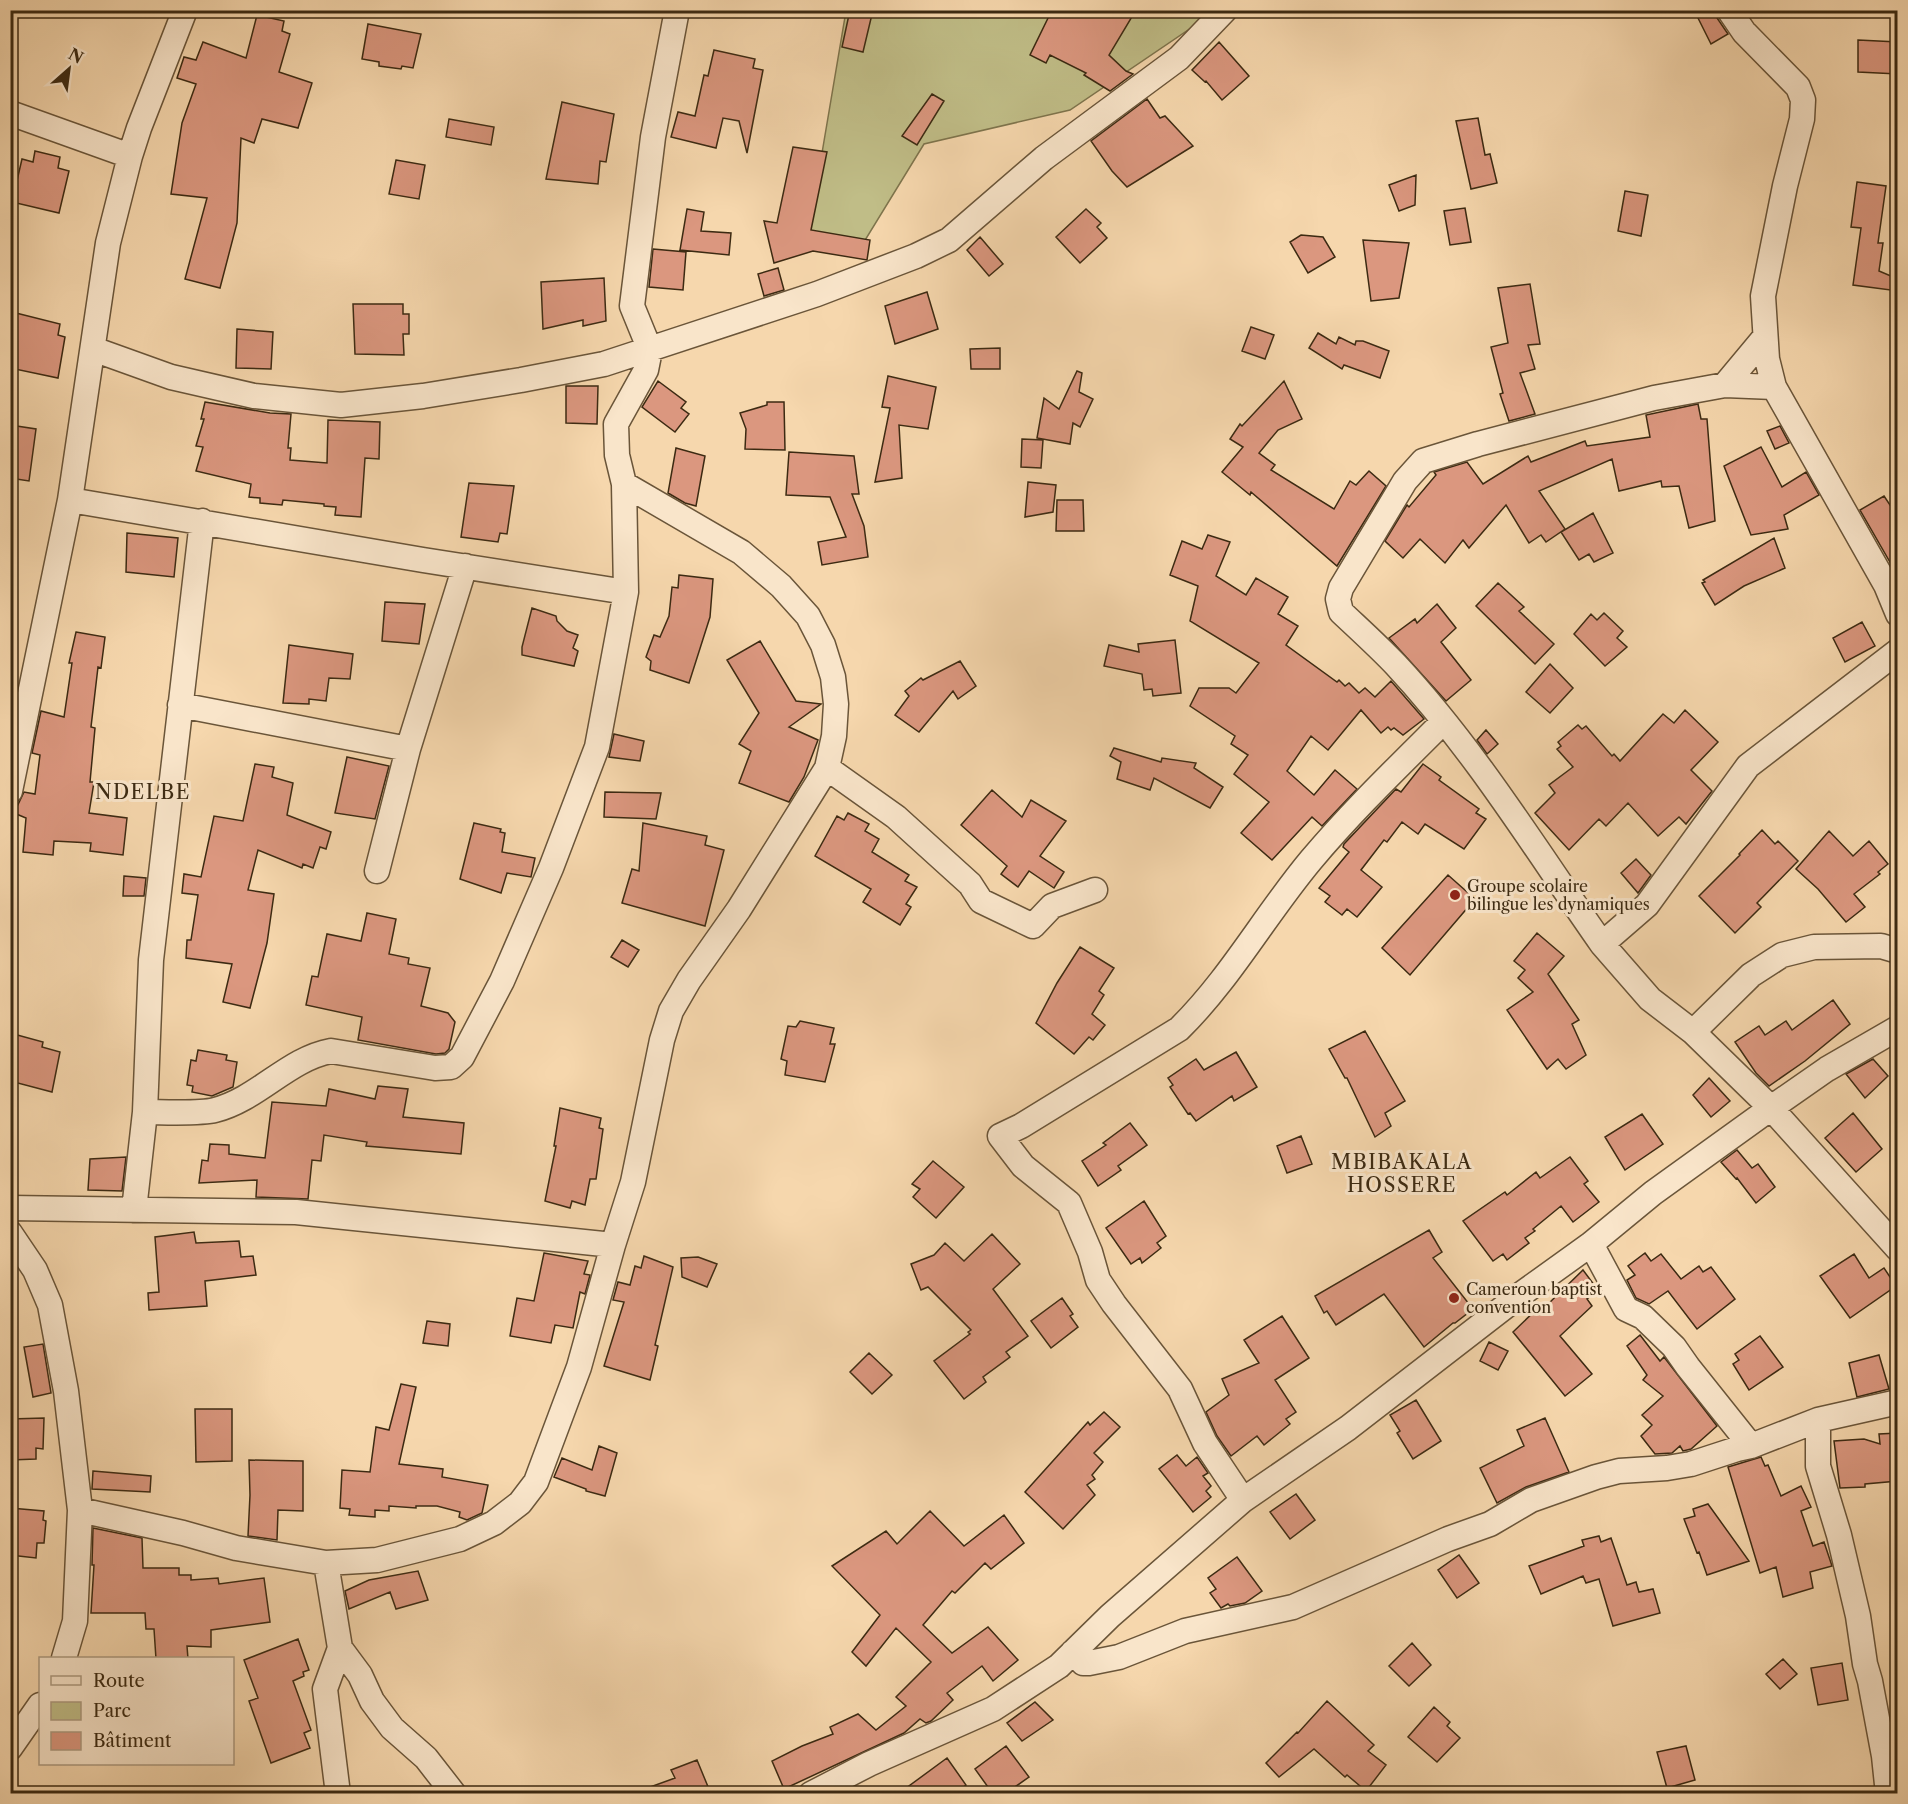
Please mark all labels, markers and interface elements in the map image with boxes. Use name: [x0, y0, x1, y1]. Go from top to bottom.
north arrow: [39, 39, 99, 99]
text: N: [65, 44, 87, 68]
district label: NDELBE: [95, 780, 191, 804]
place label: Groupe scolaire bilingue les dynamiques: [1467, 876, 1650, 914]
marker: Groupe scolaire bilingue les dynamiques: [1448, 888, 1462, 902]
district label: MBIBAKALA HOSSERE: [1331, 1150, 1473, 1197]
place label: Cameroun baptist convention: [1466, 1279, 1602, 1317]
marker: Cameroun baptist convention: [1447, 1291, 1461, 1305]
legend: [39, 1657, 234, 1765]
text: Route: [93, 1670, 145, 1692]
text: Parc: [93, 1700, 131, 1722]
text: Bâtiment: [93, 1730, 172, 1752]

